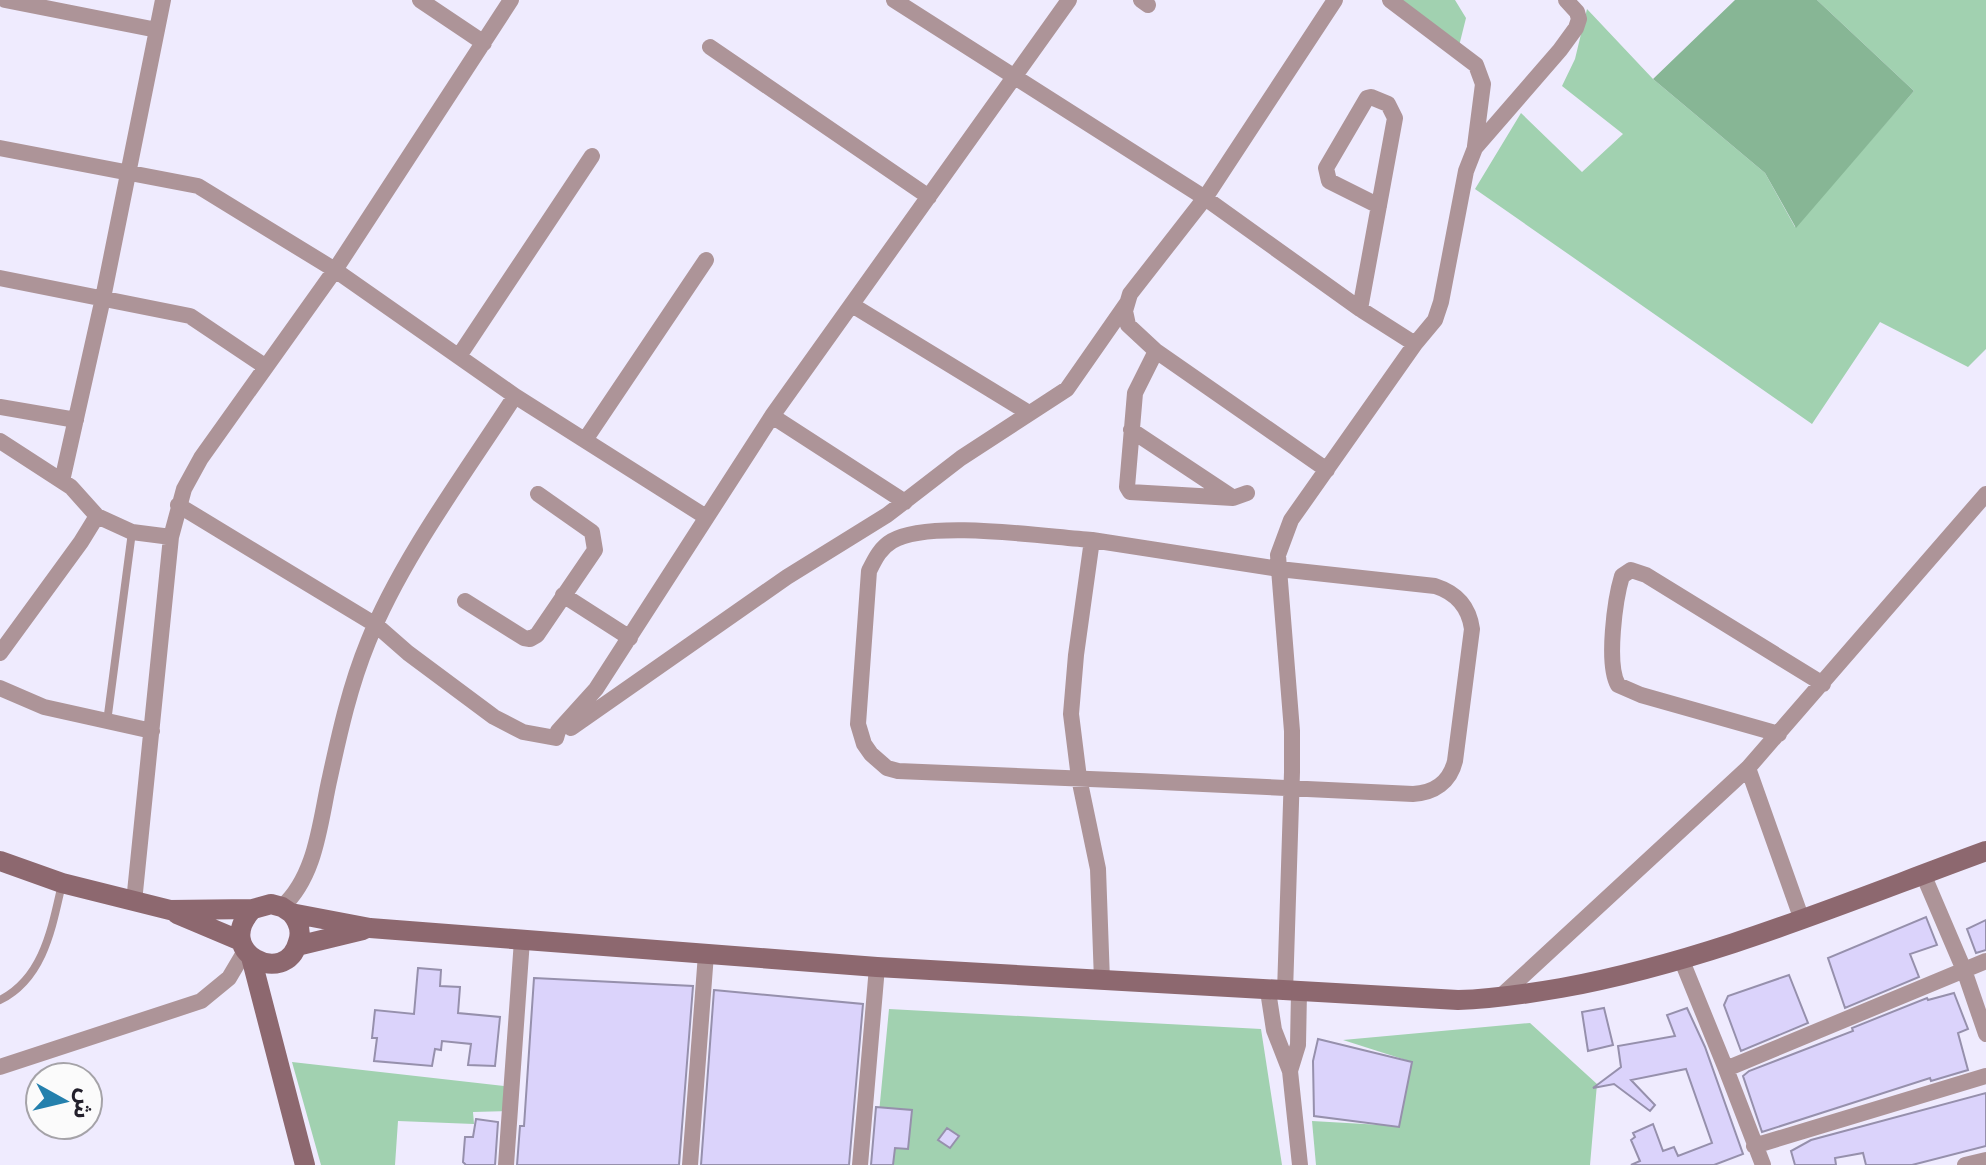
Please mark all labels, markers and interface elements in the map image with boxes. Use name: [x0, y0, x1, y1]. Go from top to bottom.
north arrow: [24, 1061, 104, 1141]
text: ش: [69, 1087, 99, 1121]

